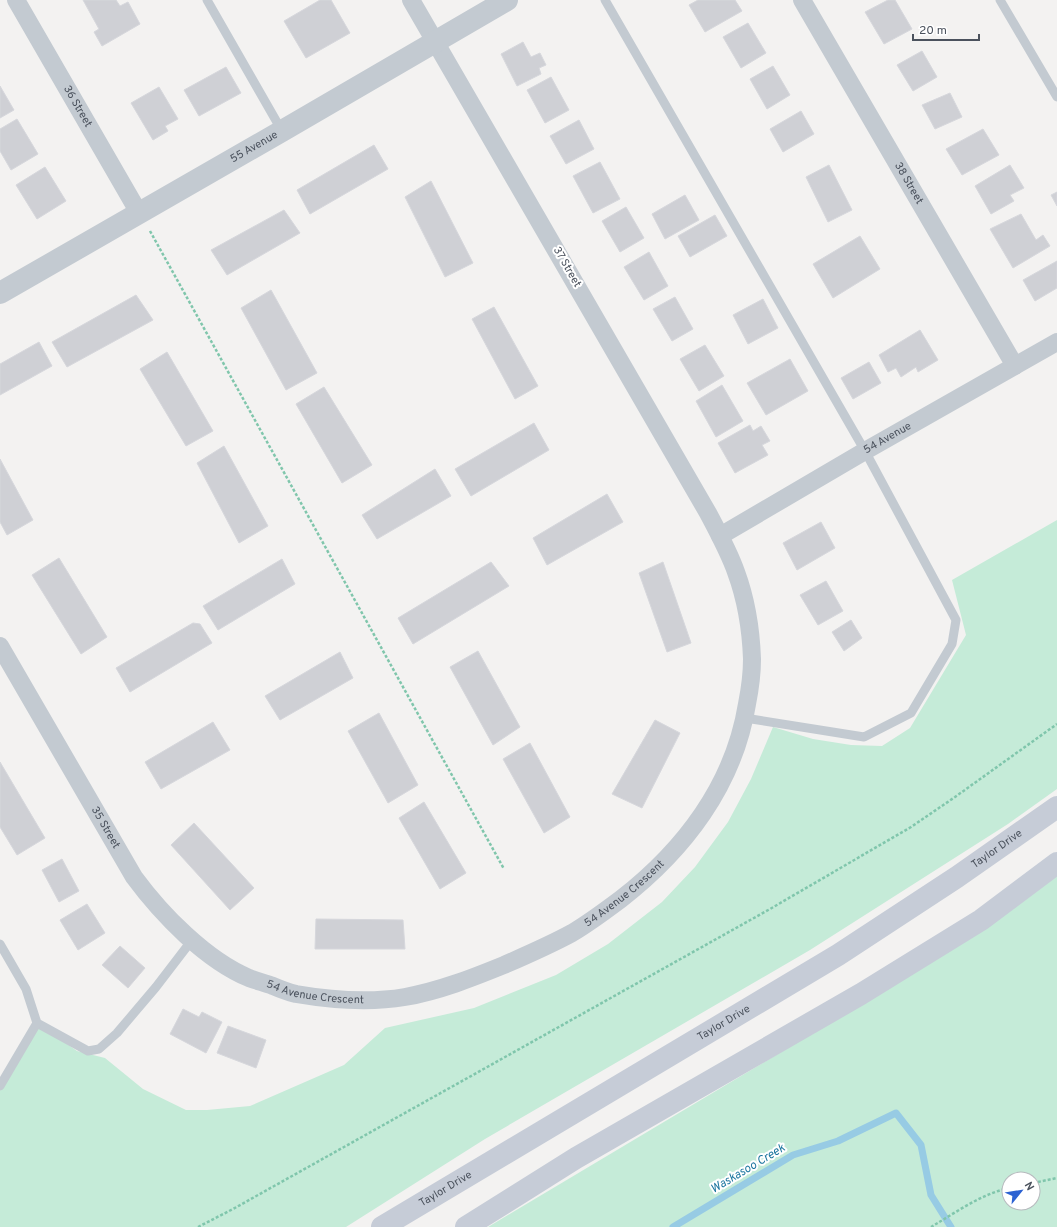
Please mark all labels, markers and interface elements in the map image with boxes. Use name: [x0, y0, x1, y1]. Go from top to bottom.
scale bar: [913, 16, 979, 42]
text: 20 m: [919, 23, 947, 39]
street label: 36 Street: [60, 83, 95, 130]
street label: 55 Avenue: [228, 128, 280, 166]
street label: 38 Street: [891, 160, 926, 207]
street label: 37 Street: [550, 244, 584, 290]
street label: 54 Avenue: [861, 419, 914, 457]
street label: 35 Street: [88, 804, 123, 851]
street label: Taylor Drive: [969, 826, 1025, 872]
street label: 54 Avenue Crescent: [582, 857, 668, 930]
street label: 54 Avenue Crescent: [264, 977, 364, 1007]
street label: Taylor Drive: [695, 1002, 753, 1044]
water label: Waskasoo Creek: [708, 1140, 789, 1197]
street label: Taylor Drive: [417, 1168, 475, 1210]
north arrow: [1001, 1171, 1041, 1211]
text: N: [1021, 1180, 1037, 1193]

